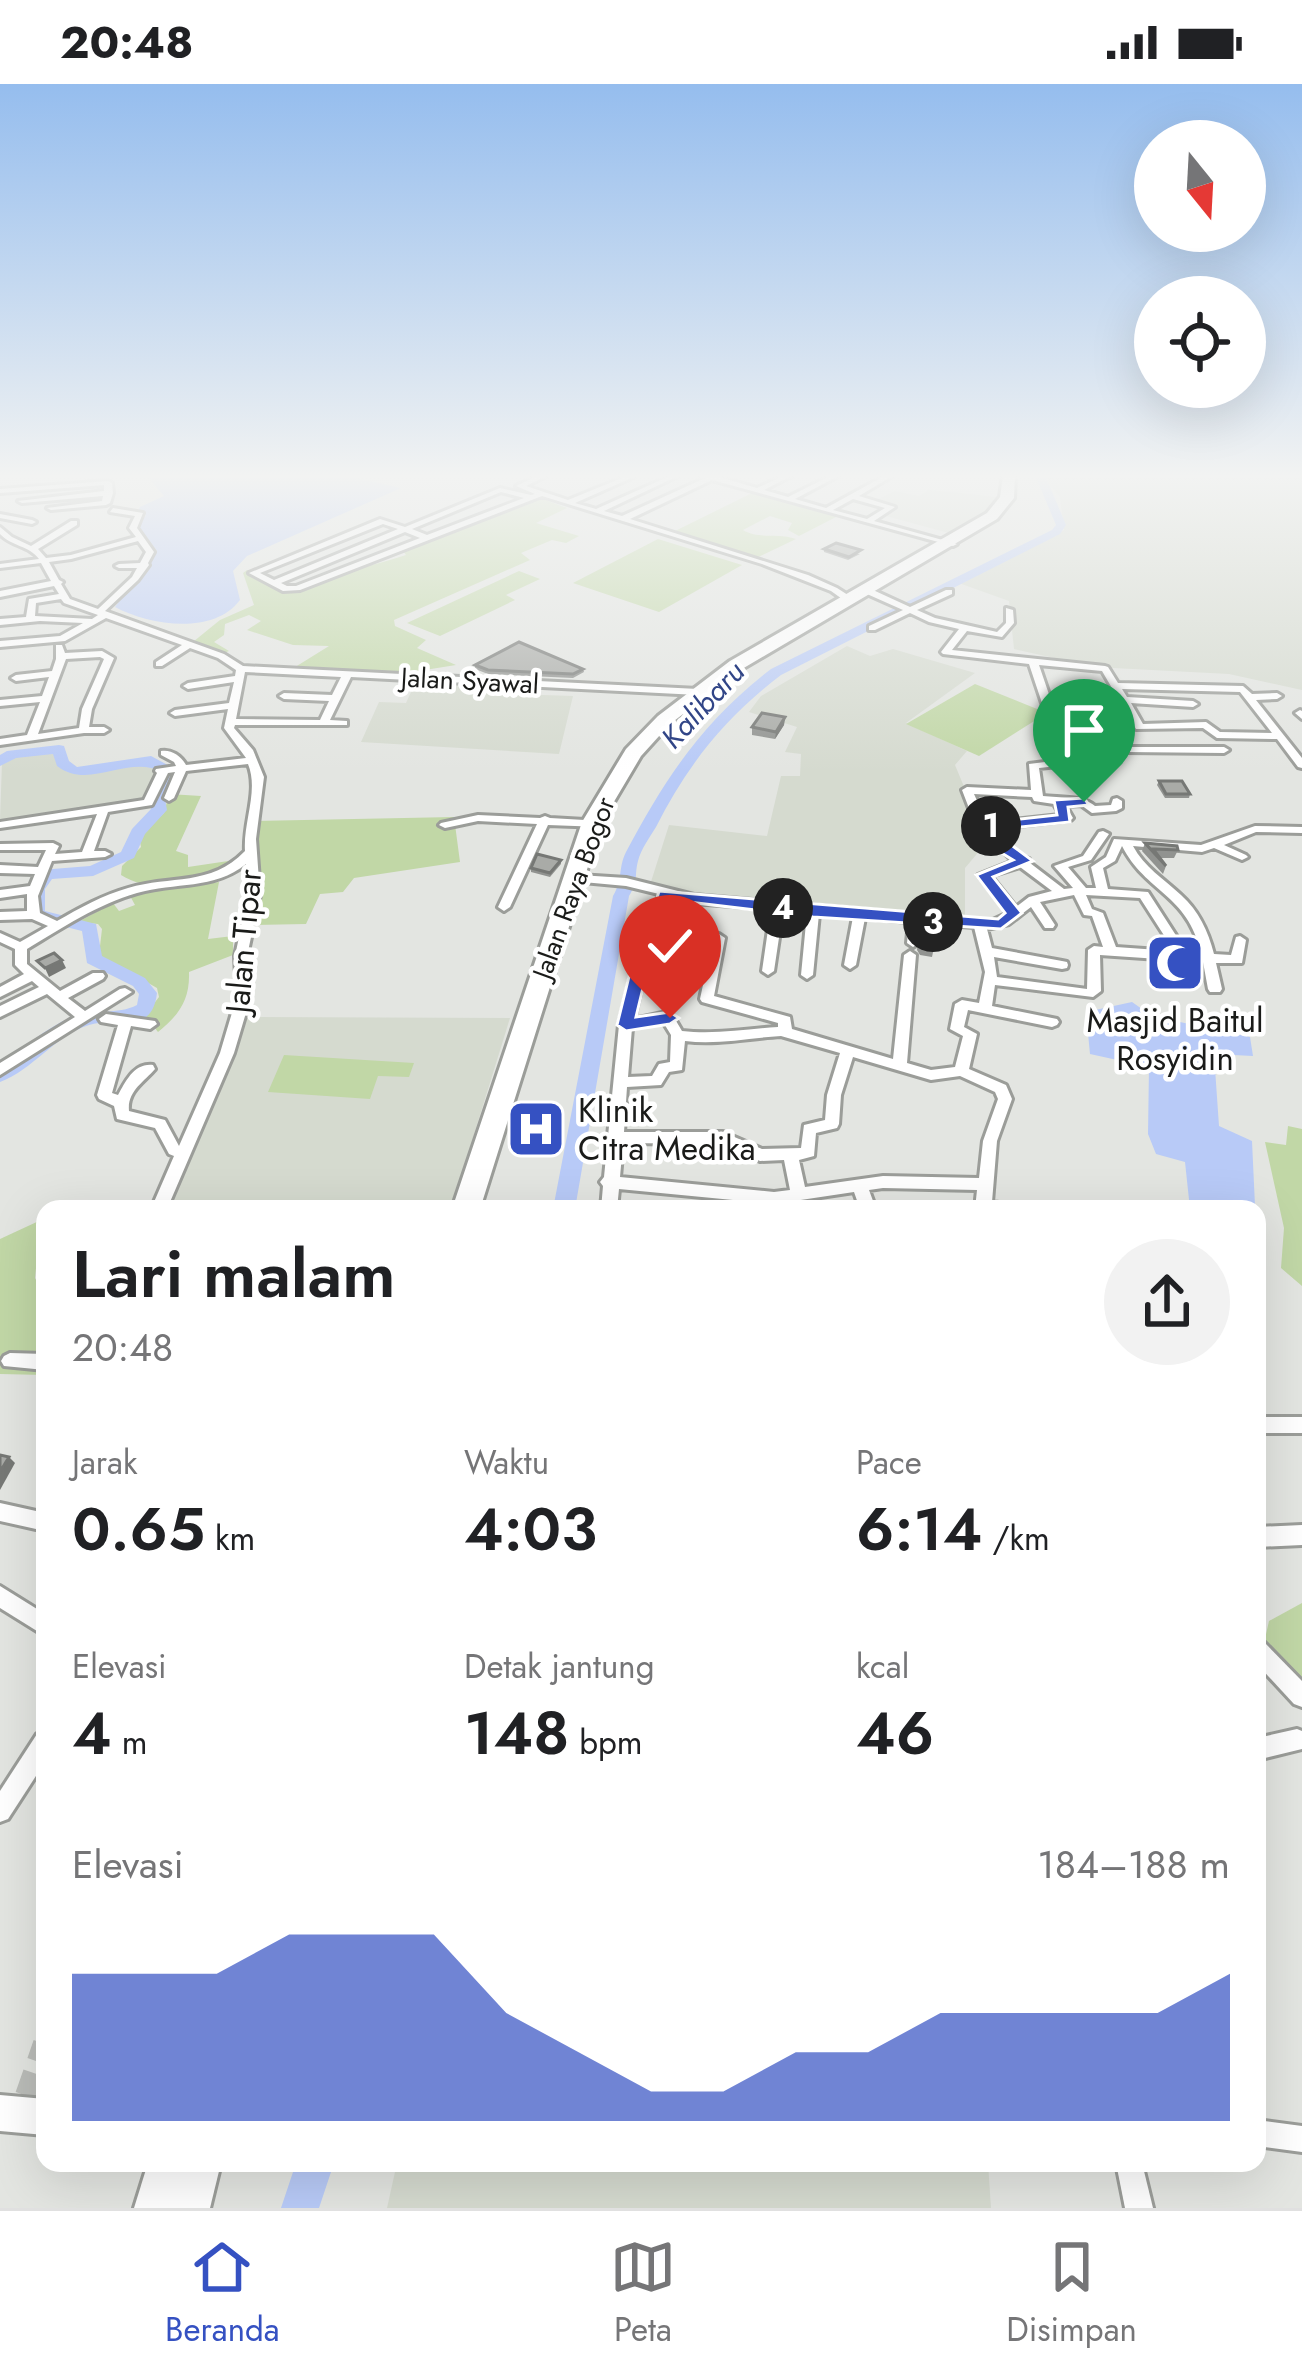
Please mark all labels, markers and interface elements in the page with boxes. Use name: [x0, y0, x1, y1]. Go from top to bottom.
text: 20:48: [60, 10, 193, 75]
north arrow: [1134, 120, 1266, 252]
map controls: [1134, 120, 1266, 408]
button: locate: [1134, 276, 1266, 408]
water label: Kalibaru: [651, 651, 754, 758]
street label: Jalan Syawal: [397, 657, 540, 704]
pin: [1033, 679, 1135, 802]
icon: arrive: [1051, 697, 1117, 763]
street label: Jalan Raya Bogor: [522, 791, 625, 987]
pin: 1: [961, 796, 1021, 856]
text: 1: [983, 802, 999, 849]
street label: Jalan Tipar: [213, 866, 273, 1019]
pin: 4: [753, 878, 813, 938]
text: 4: [771, 884, 795, 931]
pin: 3: [903, 892, 963, 952]
pin: [619, 895, 721, 1018]
text: 3: [923, 898, 943, 945]
icon: check: [637, 913, 703, 979]
mosque icon: Masjid Baitul Rosyidin: [1144, 932, 1206, 994]
place label: Masjid Baitul Rosyidin: [1086, 997, 1264, 1082]
place label: Klinik Citra Medika: [578, 1087, 756, 1172]
hospital icon: Klinik Citra Medika: [505, 1098, 567, 1160]
text: Lari malam: [72, 1226, 396, 1322]
button: share: [1104, 1239, 1230, 1365]
text: 20:48: [72, 1319, 173, 1376]
text: Jarak: [72, 1439, 138, 1486]
text: Waktu: [464, 1439, 549, 1486]
text: Pace: [856, 1439, 922, 1486]
text: 0.65: [72, 1486, 205, 1573]
text: 4:03: [464, 1486, 597, 1573]
text: 6:14: [856, 1486, 982, 1573]
text: km: [205, 1515, 255, 1562]
text: /km: [982, 1515, 1050, 1562]
text: Elevasi: [72, 1643, 167, 1690]
text: Detak jantung: [464, 1643, 654, 1690]
text: kcal: [856, 1643, 909, 1690]
text: 4: [72, 1690, 112, 1777]
text: 148: [464, 1690, 569, 1777]
text: 46: [856, 1690, 934, 1777]
text: m: [112, 1719, 147, 1766]
text: bpm: [569, 1719, 643, 1766]
text: Elevasi: [72, 1836, 184, 1893]
text: 184–188 m: [1037, 1836, 1230, 1893]
tab: Beranda: [165, 2234, 280, 2353]
tab: Peta: [610, 2234, 676, 2353]
tab: Disimpan: [1006, 2234, 1137, 2353]

